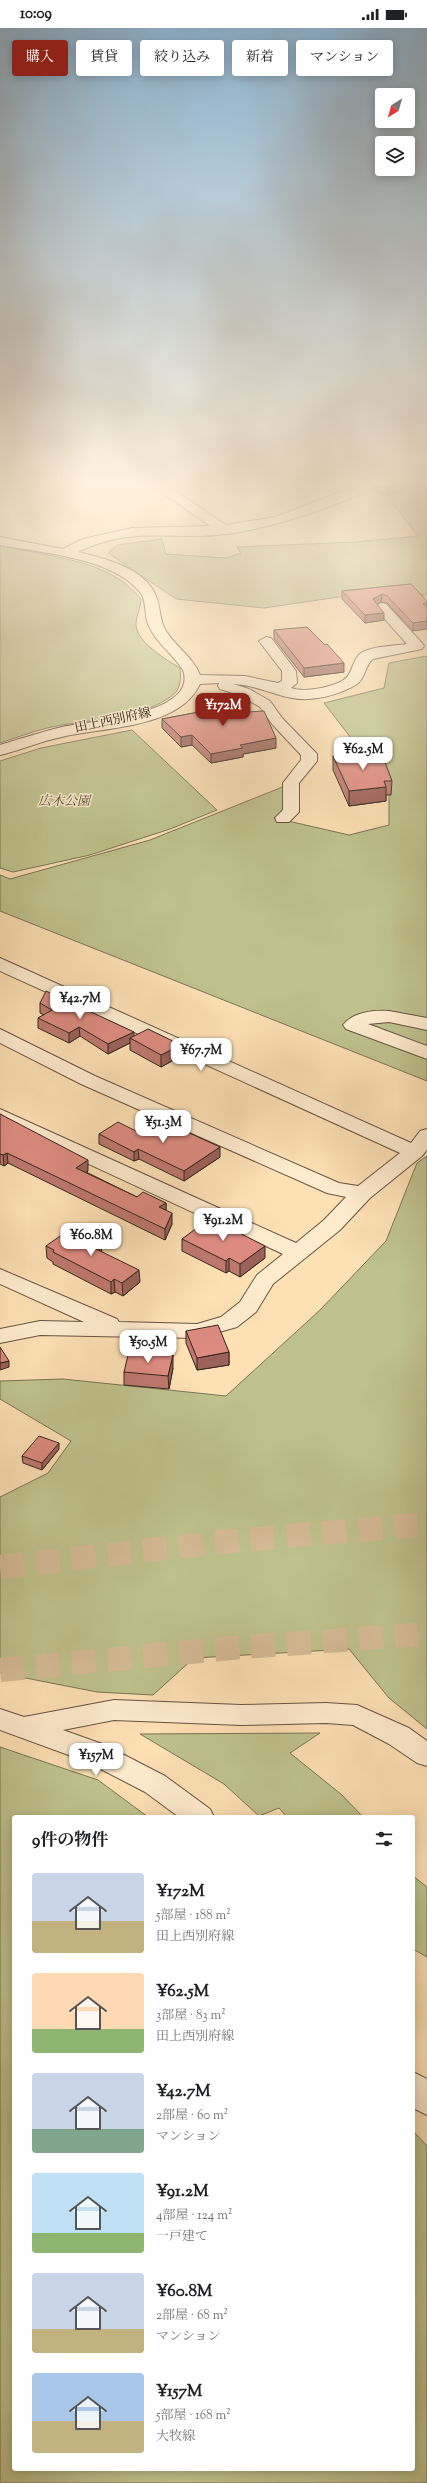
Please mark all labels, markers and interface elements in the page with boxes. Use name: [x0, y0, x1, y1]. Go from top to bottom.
text: 10:09: [20, 4, 52, 25]
chip: 購入: [12, 40, 68, 76]
chip: 賃貸: [76, 40, 132, 76]
chip: 絞り込み: [140, 40, 224, 76]
chip: 新着: [232, 40, 288, 76]
chip: マンション: [296, 40, 393, 76]
north arrow: [375, 88, 415, 128]
map controls: [375, 88, 415, 176]
button: layers: [375, 136, 415, 176]
pin: ¥172M: [195, 693, 251, 727]
text: ¥172M: [204, 697, 242, 715]
street label: 田上西別府線: [73, 704, 153, 738]
pin: ¥62.5M: [330, 737, 396, 771]
text: ¥62.5M: [343, 741, 383, 759]
park label: 広木公園: [38, 793, 92, 811]
pin: ¥42.7M: [47, 986, 113, 1020]
text: ¥42.7M: [59, 990, 101, 1008]
pin: ¥67.7M: [168, 1038, 234, 1072]
text: ¥67.7M: [180, 1042, 222, 1060]
pin: ¥51.3M: [130, 1110, 196, 1144]
text: ¥51.3M: [144, 1114, 182, 1132]
pin: ¥91.2M: [190, 1208, 256, 1242]
text: ¥91.2M: [203, 1212, 243, 1230]
pin: ¥60.8M: [58, 1223, 124, 1257]
text: ¥60.8M: [69, 1227, 113, 1245]
pin: ¥50.5M: [115, 1330, 181, 1364]
text: ¥50.5M: [128, 1334, 168, 1352]
pin: ¥157M: [68, 1743, 124, 1777]
text: ¥157M: [78, 1747, 114, 1765]
icon: filters: [373, 1828, 395, 1850]
text: 9件の物件: [32, 1829, 108, 1853]
text: ¥172M: [156, 1880, 205, 1904]
icon: home: [64, 1889, 112, 1937]
text: 5部屋 · 188 m²: [156, 1907, 231, 1925]
text: 田上西別府線: [156, 1928, 234, 1946]
text: ¥62.5M: [156, 1980, 209, 2004]
icon: home: [64, 1989, 112, 2037]
text: 3部屋 · 83 m²: [156, 2007, 226, 2025]
text: 田上西別府線: [156, 2028, 234, 2046]
text: ¥42.7M: [156, 2080, 211, 2104]
icon: home: [64, 2089, 112, 2137]
text: 2部屋 · 60 m²: [156, 2107, 228, 2125]
text: マンション: [156, 2128, 220, 2146]
text: ¥91.2M: [156, 2180, 209, 2204]
icon: home: [64, 2189, 112, 2237]
text: 4部屋 · 124 m²: [156, 2207, 232, 2225]
text: 一戸建て: [156, 2228, 208, 2246]
text: ¥60.8M: [156, 2280, 213, 2304]
icon: home: [64, 2289, 112, 2337]
text: 2部屋 · 68 m²: [156, 2307, 228, 2325]
text: マンション: [156, 2328, 220, 2346]
text: ¥157M: [156, 2380, 202, 2404]
icon: home: [64, 2389, 112, 2437]
text: 5部屋 · 168 m²: [156, 2407, 231, 2425]
text: 大牧線: [156, 2428, 195, 2446]

